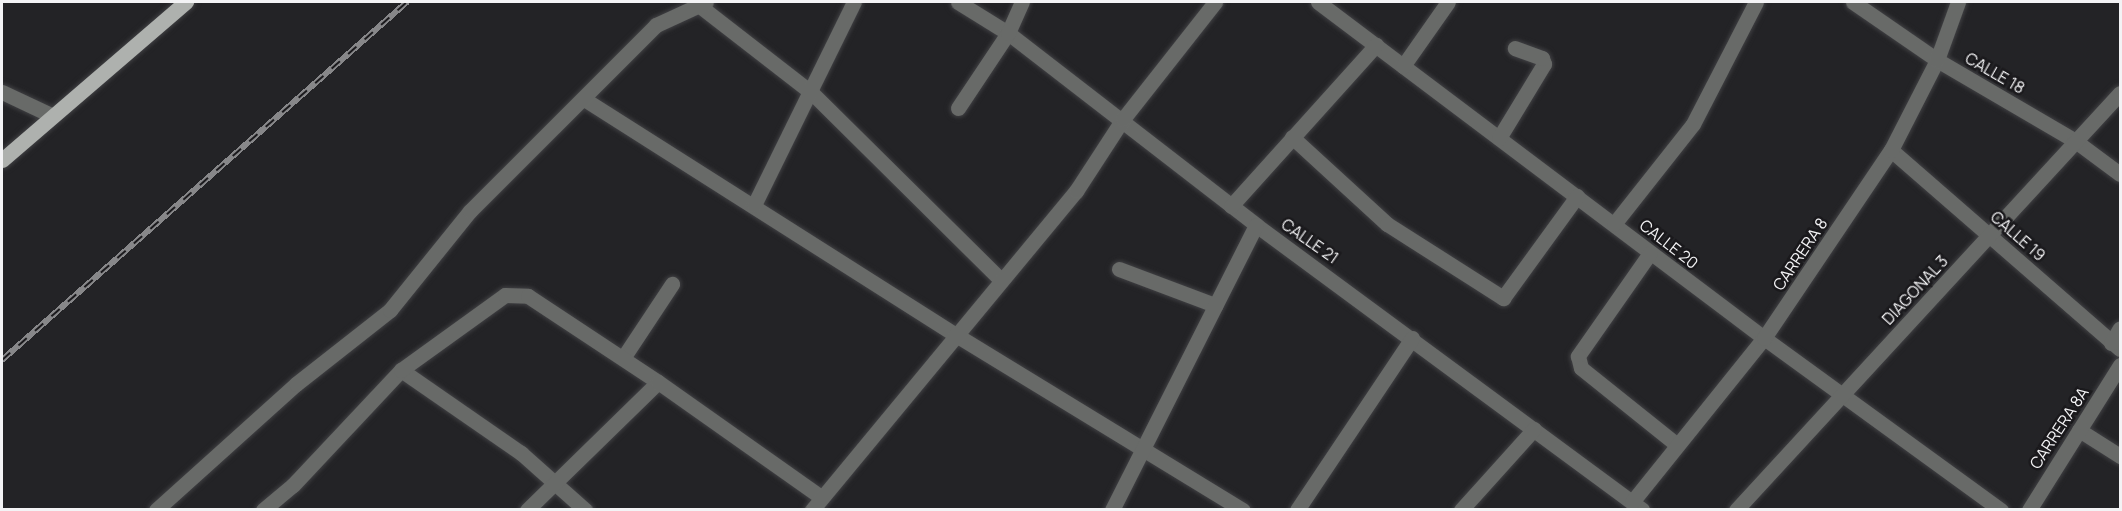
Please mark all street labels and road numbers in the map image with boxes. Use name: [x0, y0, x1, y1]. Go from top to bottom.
street label: CALLE 18: [1962, 48, 2028, 98]
street label: CALLE 19: [1987, 207, 2049, 265]
street label: CALLE 21: [1278, 214, 1342, 268]
street label: CARRERA 8: [1769, 214, 1831, 294]
street label: CALLE 20: [1636, 215, 1702, 273]
street label: DIAGONAL 3: [1878, 251, 1952, 329]
street label: CARRERA 8A: [2026, 384, 2092, 472]

